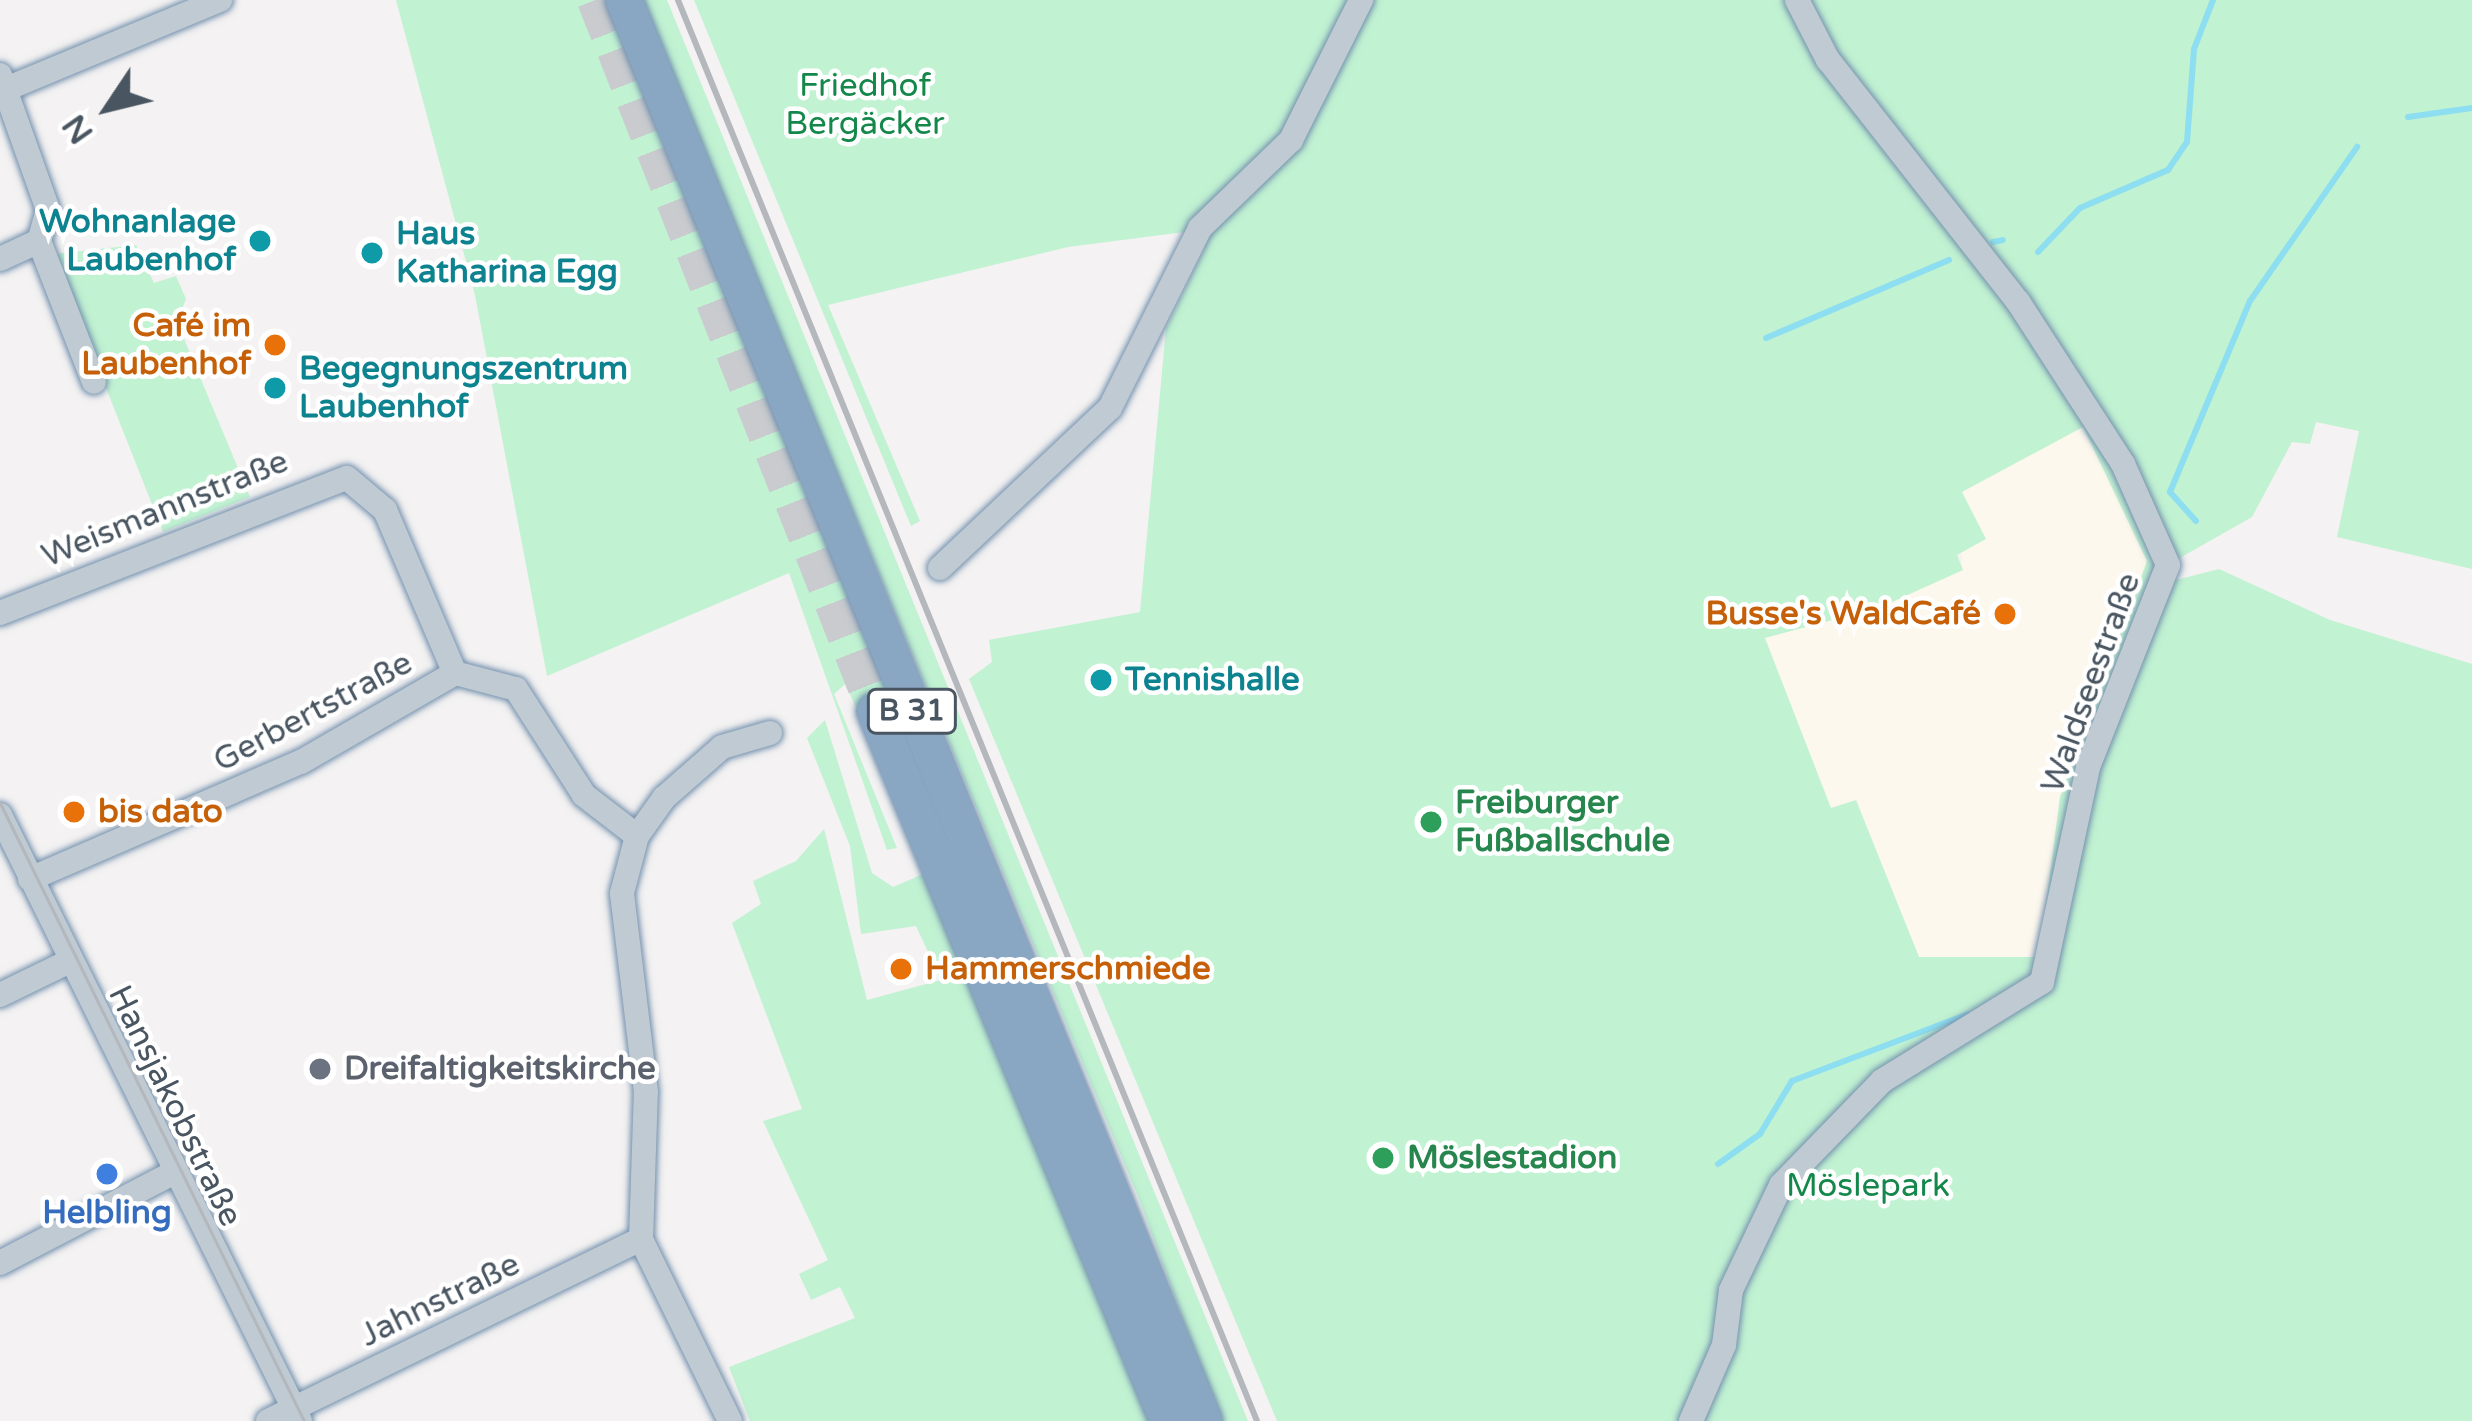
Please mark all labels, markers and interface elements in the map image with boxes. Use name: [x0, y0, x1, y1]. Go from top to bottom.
north arrow: [48, 48, 168, 168]
park label: Friedhof Bergäcker: [785, 66, 945, 144]
text: N: [55, 107, 102, 151]
place label: Wohnanlage Laubenhof: [39, 202, 236, 280]
place label: Haus Katharina Egg: [396, 214, 618, 292]
marker: Wohnanlage Laubenhof: [247, 228, 273, 254]
marker: Haus Katharina Egg: [359, 240, 385, 266]
place label: Café im Laubenhof: [81, 306, 251, 384]
marker: Café im Laubenhof: [262, 332, 288, 358]
place label: Begegnungszentrum Laubenhof: [299, 349, 628, 427]
marker: Begegnungszentrum Laubenhof: [262, 375, 288, 401]
street label: Weismannstraße: [36, 442, 294, 576]
street label: Waldseestraße: [2033, 568, 2149, 798]
place label: Busse's WaldCafé: [1706, 594, 1981, 634]
marker: Busse's WaldCafé: [1992, 601, 2018, 627]
street label: Gerbertstraße: [207, 643, 419, 781]
place label: Tennishalle: [1125, 660, 1300, 700]
marker: Tennishalle: [1088, 667, 1114, 693]
road number: B 31: [864, 687, 960, 735]
place label: Freiburger Fußballschule: [1455, 783, 1670, 861]
place label: bis dato: [98, 792, 223, 832]
marker: bis dato: [61, 799, 87, 825]
marker: Freiburger Fußballschule: [1418, 809, 1444, 835]
place label: Hammerschmiede: [925, 949, 1211, 989]
marker: Hammerschmiede: [888, 956, 914, 982]
street label: Hansjakobstraße: [100, 979, 250, 1233]
place label: Dreifaltigkeitskirche: [344, 1049, 656, 1089]
marker: Dreifaltigkeitskirche: [307, 1056, 333, 1082]
place label: Möslestadion: [1407, 1138, 1617, 1178]
marker: Möslestadion: [1370, 1145, 1396, 1171]
marker: Helbling: [94, 1161, 120, 1187]
park label: Möslepark: [1786, 1166, 1950, 1206]
place label: Helbling: [42, 1193, 172, 1233]
street label: Jahnstraße: [354, 1244, 526, 1356]

